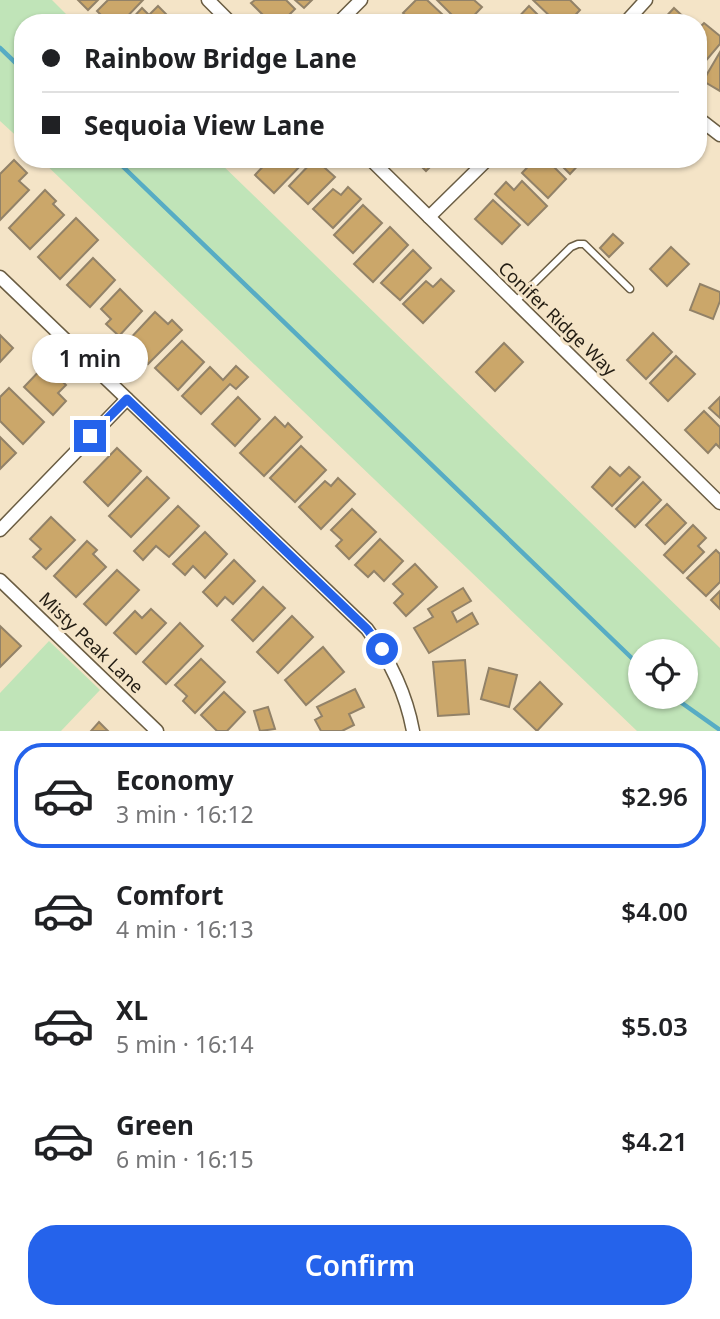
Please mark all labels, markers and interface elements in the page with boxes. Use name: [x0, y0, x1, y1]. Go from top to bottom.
text: Rainbow Bridge Lane: [84, 40, 357, 76]
text: Sequoia View Lane: [84, 107, 325, 143]
street label: Conifer Ridge Way: [494, 256, 622, 381]
callout: 1 min: [32, 334, 148, 384]
text: 1 min: [59, 342, 121, 374]
route end: [74, 420, 106, 452]
street label: Misty Peak Lane: [34, 586, 149, 698]
route start: [366, 633, 398, 665]
map controls: [628, 639, 698, 709]
button: locate: [628, 639, 698, 709]
text: Economy: [116, 762, 234, 798]
icon: car: [32, 764, 95, 827]
text: $2.96: [621, 778, 688, 814]
text: 3 min · 16:12: [116, 798, 254, 830]
text: Comfort: [116, 877, 224, 913]
icon: car: [32, 879, 95, 942]
text: $4.00: [621, 893, 688, 929]
text: 4 min · 16:13: [116, 913, 254, 945]
text: XL: [116, 992, 148, 1028]
icon: car: [32, 994, 95, 1057]
text: $5.03: [621, 1008, 688, 1044]
text: 5 min · 16:14: [116, 1028, 254, 1060]
text: Green: [116, 1107, 194, 1143]
icon: car: [32, 1109, 95, 1172]
text: $4.21: [621, 1123, 688, 1159]
text: 6 min · 16:15: [116, 1143, 254, 1175]
button: Confirm: [28, 1225, 692, 1305]

